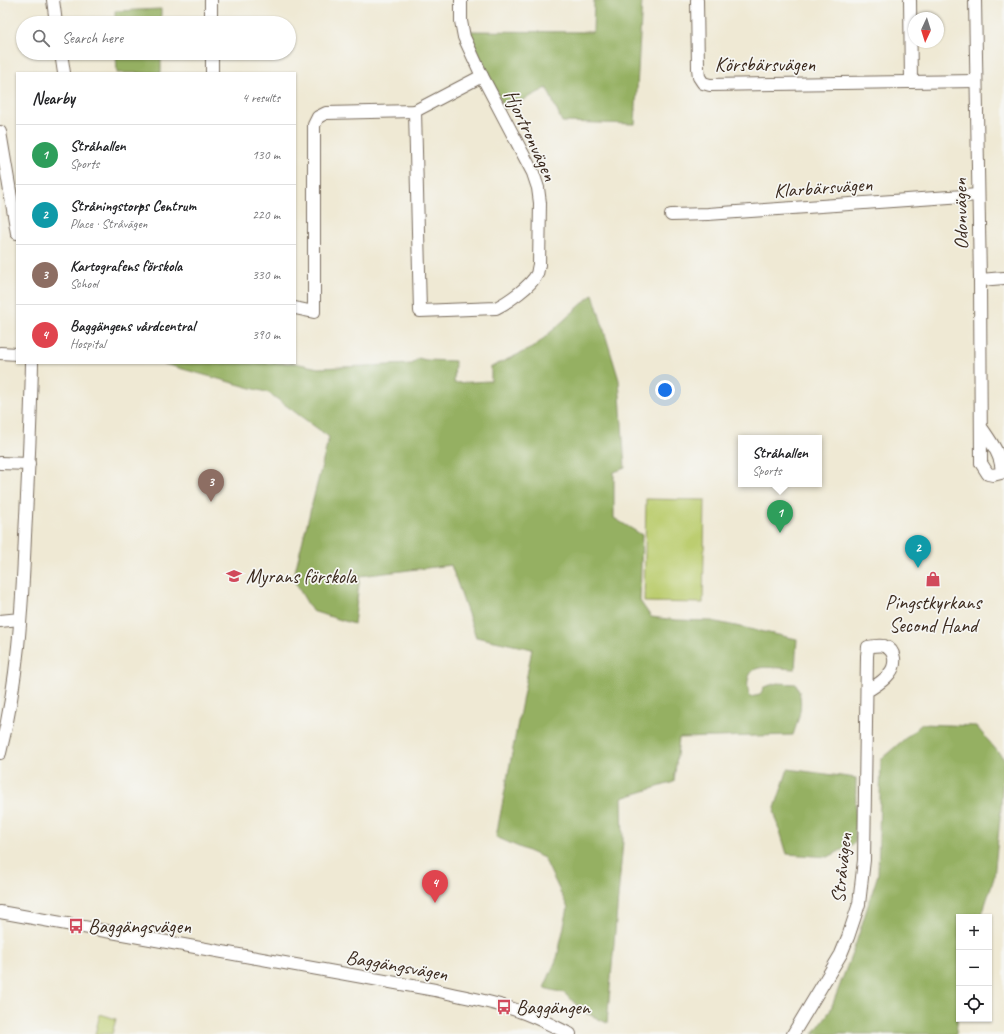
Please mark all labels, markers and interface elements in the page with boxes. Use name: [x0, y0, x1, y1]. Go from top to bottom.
north arrow: [908, 12, 944, 48]
search box: [16, 16, 296, 60]
icon: search: [30, 27, 52, 49]
text: Search here: [62, 29, 123, 48]
street label: Körsbärsvägen: [715, 52, 816, 77]
street label: Hjortronvägen: [499, 86, 563, 186]
text: Nearby: [32, 88, 75, 109]
text: 4 results: [242, 90, 280, 106]
text: Stråhallen: [70, 137, 126, 156]
text: 1: [42, 147, 48, 163]
text: 130 m: [252, 147, 280, 163]
text: Sports: [70, 156, 99, 172]
street label: Klarbärsvägen: [773, 172, 874, 203]
street label: Odonvägen: [947, 177, 974, 250]
text: Stråningstorps Centrum: [70, 197, 196, 216]
text: 2: [42, 207, 48, 223]
text: 220 m: [252, 207, 280, 223]
text: Place · Stråvägen: [70, 216, 147, 232]
text: Kartografens förskola: [70, 257, 182, 276]
text: 3: [42, 267, 48, 283]
text: 330 m: [252, 267, 280, 283]
text: School: [70, 276, 98, 292]
text: Baggängens vårdcentral: [70, 317, 195, 336]
text: 4: [42, 327, 48, 343]
text: 390 m: [252, 327, 280, 343]
text: Hospital: [70, 336, 106, 352]
your location: [655, 380, 675, 400]
popup: [738, 435, 822, 487]
text: Stråhallen: [752, 444, 808, 463]
text: Sports: [752, 463, 781, 479]
pin: 3: [198, 469, 224, 502]
pin: 1: [767, 500, 793, 533]
pin: 2: [905, 535, 931, 568]
place label: Myrans förskola: [246, 564, 358, 589]
school or university icon: Myrans förskola: [225, 567, 243, 585]
shop icon: Pingstkyrkans Second Hand: [924, 570, 942, 588]
place label: Pingstkyrkans Second Hand: [885, 590, 983, 638]
street label: Stråvägen: [825, 831, 858, 904]
pin: 4: [422, 870, 448, 903]
place label: Baggängsvägen: [88, 914, 192, 939]
map controls: [956, 914, 992, 1022]
button: +: [956, 914, 992, 950]
bus stop icon: Baggängsvägen: [67, 917, 85, 935]
street label: Baggängsvägen: [344, 944, 451, 987]
button: −: [956, 950, 992, 986]
button: locate: [956, 986, 992, 1022]
place label: Baggängen: [516, 995, 591, 1020]
bus stop icon: Baggängen: [495, 998, 513, 1016]

